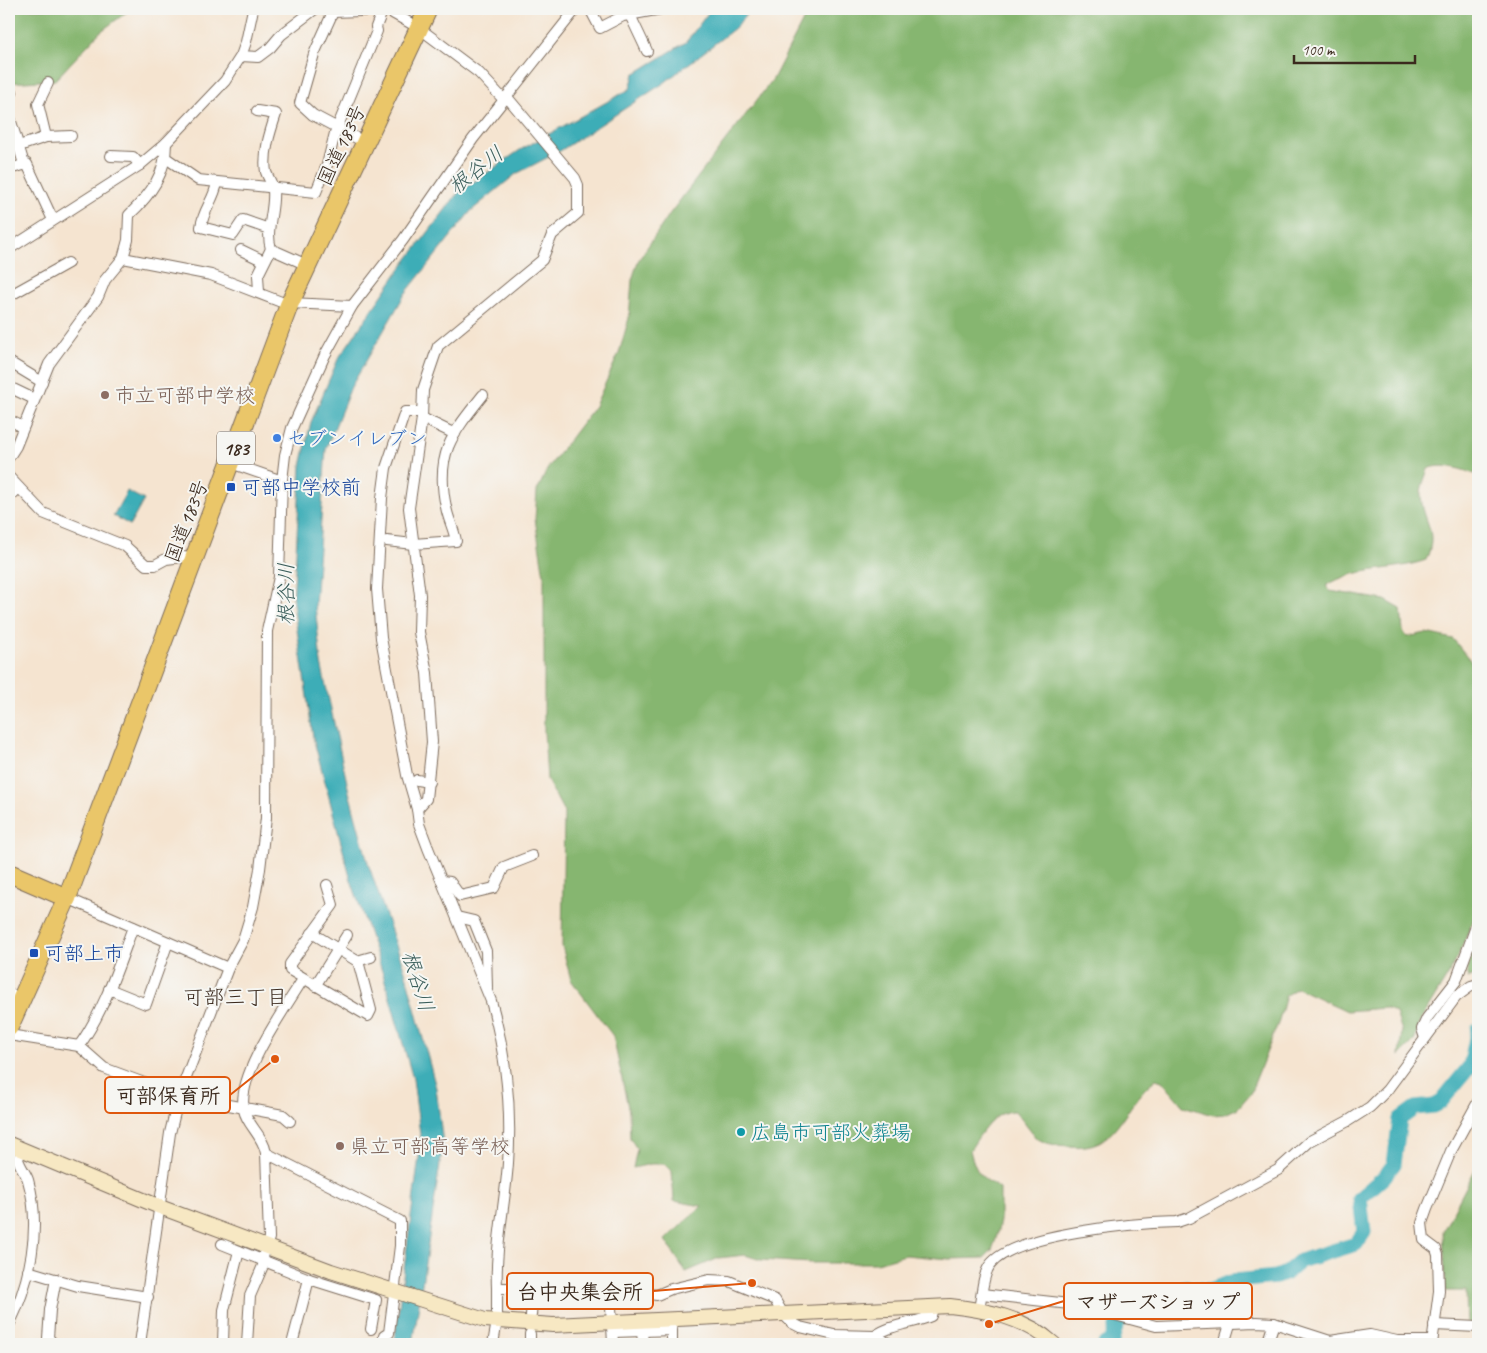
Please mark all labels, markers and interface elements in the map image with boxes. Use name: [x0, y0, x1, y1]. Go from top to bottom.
scale bar: [1294, 32, 1416, 64]
text: 100 m: [1302, 41, 1336, 60]
street label: 国道183号: [312, 101, 371, 190]
water label: 根谷川: [443, 140, 509, 200]
place label: 市立可部中学校: [115, 383, 255, 408]
marker: 市立可部中学校: [99, 389, 111, 401]
place label: セブンイレブン: [287, 426, 427, 451]
road number: 183: [217, 432, 255, 464]
marker: セブンイレブン: [271, 432, 283, 444]
place label: 可部中学校前: [241, 475, 361, 500]
street label: 国道183号: [159, 476, 214, 566]
marker: 可部中学校前: [225, 481, 237, 493]
water label: 根谷川: [273, 563, 299, 626]
place label: 可部上市: [44, 941, 124, 966]
marker: 可部上市: [28, 947, 40, 959]
water label: 根谷川: [396, 947, 440, 1015]
district label: 可部三丁目: [183, 984, 288, 1010]
callout: 可部保育所: [105, 1077, 230, 1113]
text: 可部保育所: [116, 1083, 221, 1109]
place label: 広島市可部火葬場: [751, 1120, 911, 1145]
marker: 広島市可部火葬場: [735, 1126, 747, 1138]
place label: 県立可部高等学校: [350, 1134, 510, 1159]
marker: 県立可部高等学校: [334, 1140, 346, 1152]
callout: 台中央集会所: [507, 1273, 653, 1309]
text: 台中央集会所: [517, 1279, 643, 1305]
callout: マザーズショップ: [1064, 1283, 1252, 1319]
text: マザーズショップ: [1076, 1289, 1240, 1315]

